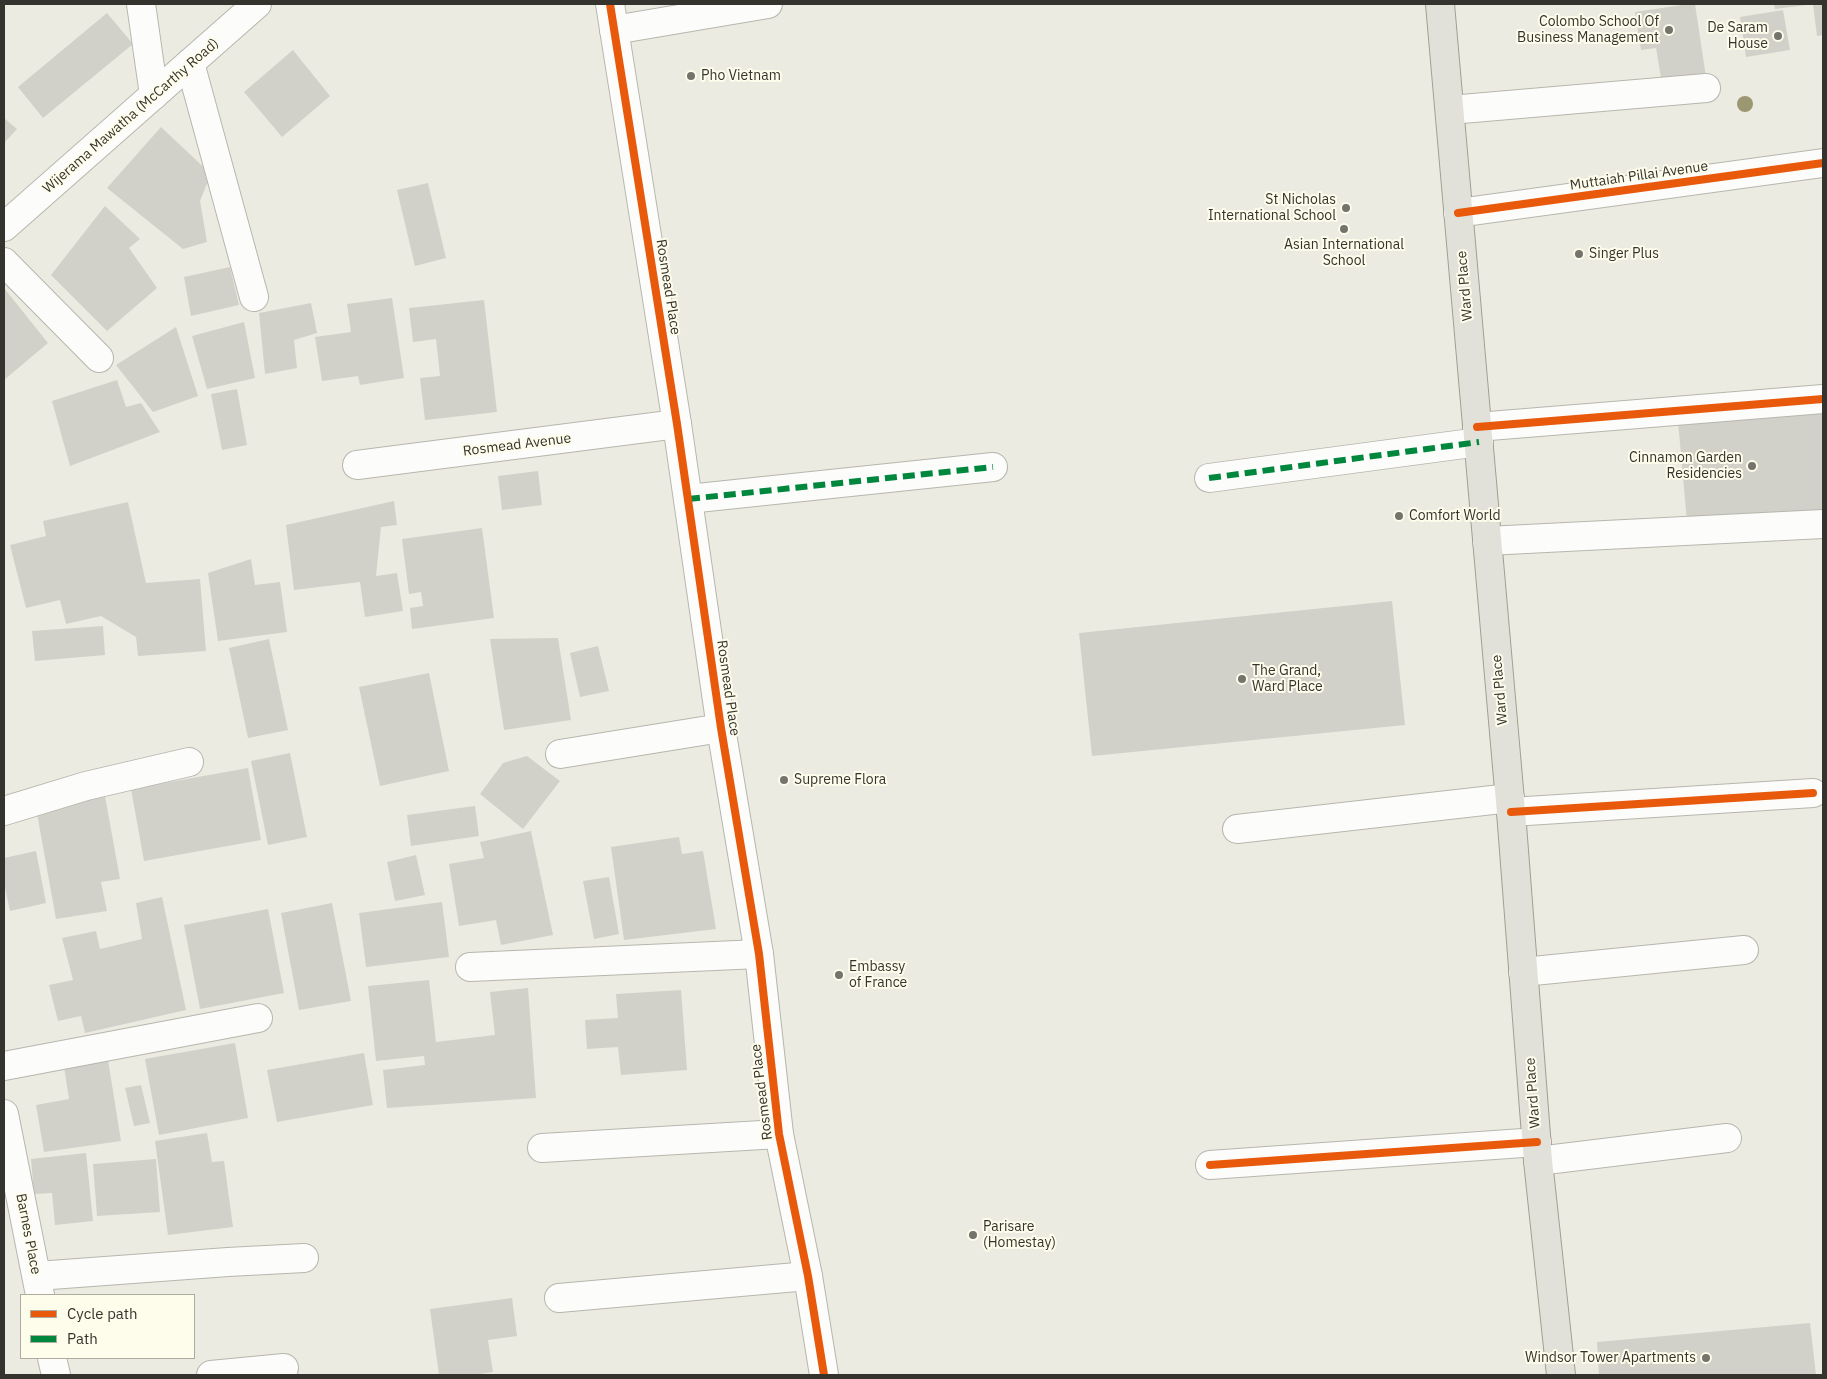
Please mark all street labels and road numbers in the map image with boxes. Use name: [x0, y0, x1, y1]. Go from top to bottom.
street label: Wijerama Mawatha (McCarthy Road): [40, 35, 222, 197]
street label: Muttaiah Pillai Avenue: [1569, 158, 1709, 194]
street label: Rosmead Place: [652, 238, 684, 336]
street label: Ward Place: [1454, 250, 1476, 322]
street label: Rosmead Avenue: [462, 430, 572, 460]
street label: Rosmead Place: [713, 639, 743, 737]
street label: Ward Place: [1489, 654, 1511, 726]
street label: Rosmead Place: [748, 1043, 776, 1141]
street label: Ward Place: [1522, 1057, 1544, 1129]
street label: Barnes Place: [12, 1192, 44, 1276]

